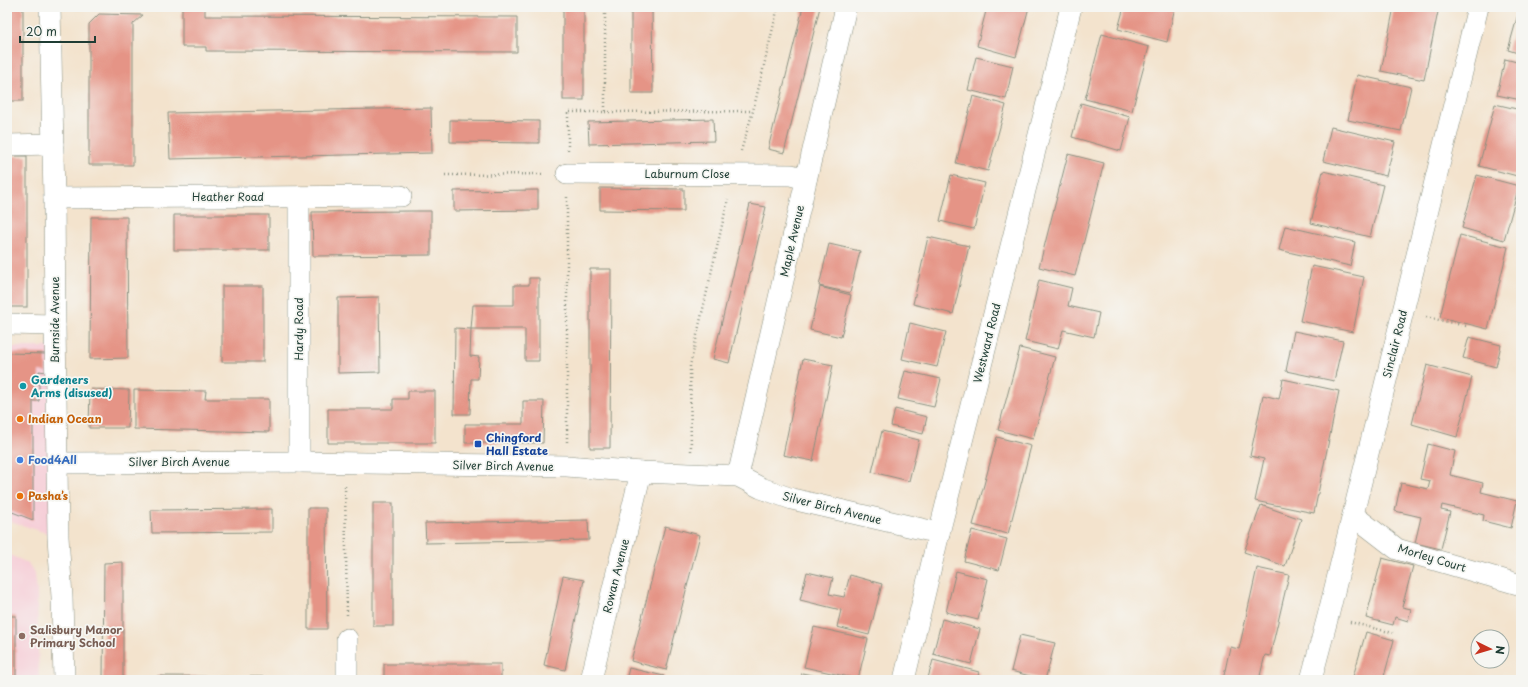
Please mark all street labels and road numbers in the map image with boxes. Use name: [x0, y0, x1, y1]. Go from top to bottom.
street label: Laburnum Close: [644, 165, 730, 182]
street label: Heather Road: [192, 188, 264, 205]
street label: Maple Avenue: [775, 203, 808, 278]
street label: Burnside Avenue: [46, 277, 63, 363]
street label: Hardy Road: [290, 297, 307, 361]
street label: Westward Road: [968, 301, 1005, 385]
street label: Sinclair Road: [1378, 308, 1411, 380]
street label: Silver Birch Avenue: [128, 453, 230, 470]
street label: Silver Birch Avenue: [452, 456, 554, 475]
street label: Silver Birch Avenue: [781, 487, 883, 528]
street label: Rowan Avenue: [598, 537, 633, 615]
street label: Morley Court: [1396, 539, 1469, 576]

